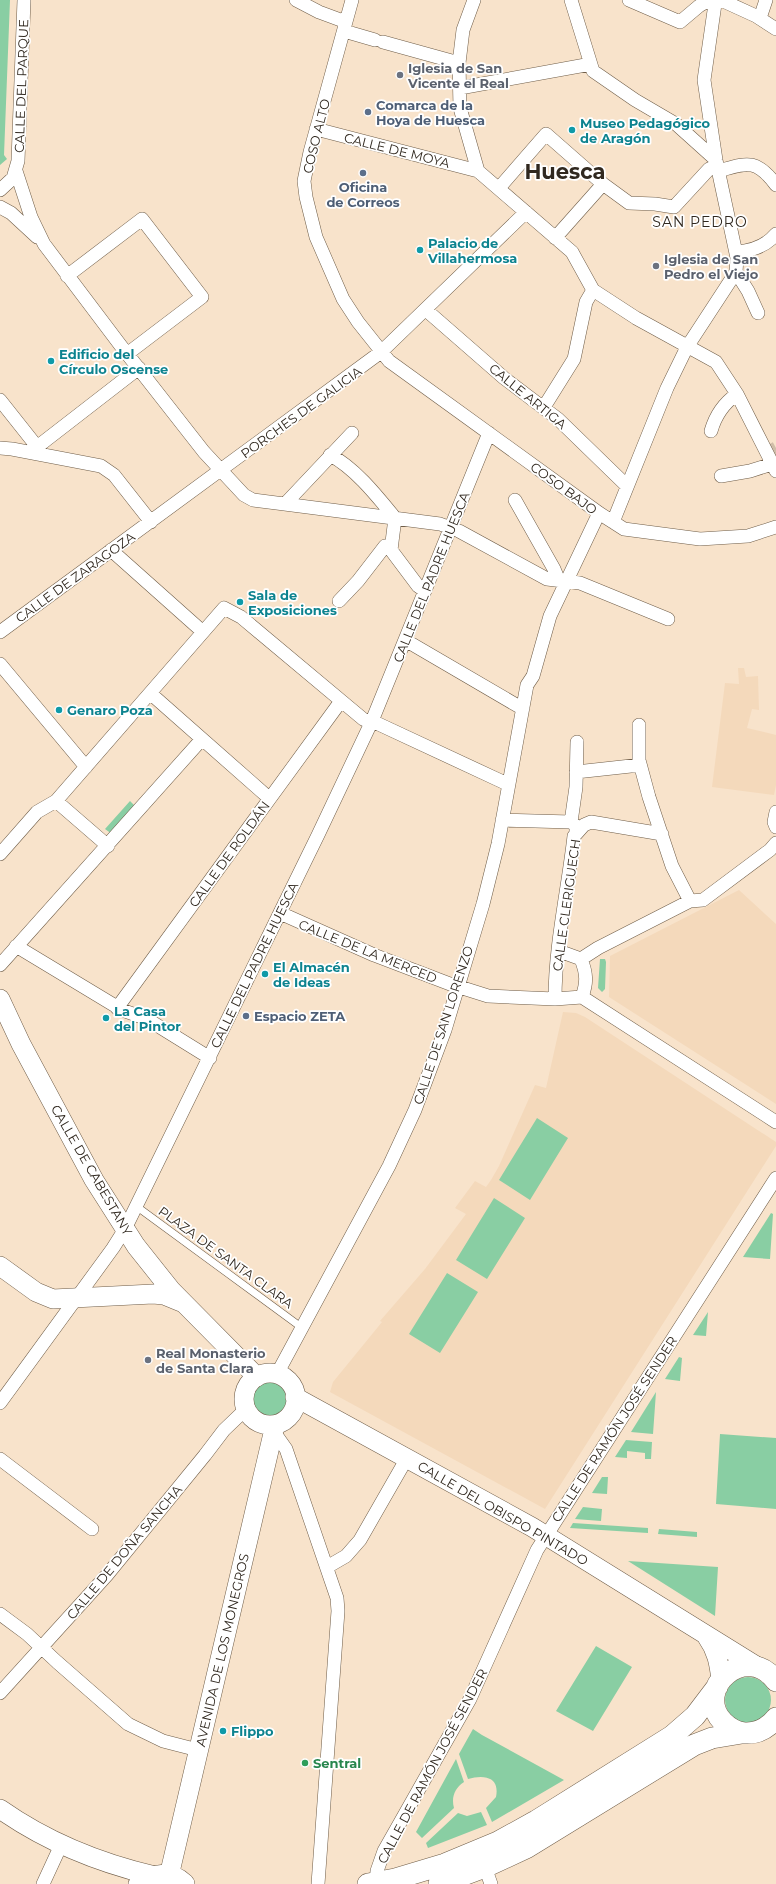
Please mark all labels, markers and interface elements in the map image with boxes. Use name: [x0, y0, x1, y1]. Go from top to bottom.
street label: CALLE DEL PARQUE: [11, 19, 31, 153]
place label: Iglesia de San Vicente el Real: [407, 60, 509, 91]
marker: Iglesia de San Vicente el Real: [395, 70, 405, 80]
street label: COSO ALTO: [299, 97, 333, 175]
place label: Comarca de la Hoya de Huesca: [376, 97, 485, 128]
marker: Comarca de la Hoya de Huesca: [363, 107, 373, 117]
place label: Museo Pedagógico de Aragón: [580, 115, 711, 146]
marker: Museo Pedagógico de Aragón: [567, 125, 577, 135]
street label: CALLE DE MOYA: [342, 129, 452, 171]
district label: Huesca: [524, 159, 606, 184]
marker: Oficina de Correos: [358, 168, 368, 178]
place label: Oficina de Correos: [326, 179, 400, 210]
district label: SAN PEDRO: [652, 213, 748, 231]
place label: Palacio de Villahermosa: [427, 235, 517, 266]
marker: Palacio de Villahermosa: [415, 245, 425, 255]
place label: Iglesia de San Pedro el Viejo: [664, 251, 759, 282]
marker: Iglesia de San Pedro el Viejo: [651, 261, 661, 271]
place label: Edificio del Círculo Oscense: [59, 346, 168, 377]
marker: Edificio del Círculo Oscense: [46, 356, 56, 366]
street label: CALLE ARTIGA: [486, 360, 571, 433]
street label: PORCHES DE GALICIA: [237, 362, 365, 461]
street label: COSO BAJO: [527, 458, 601, 518]
street label: CALLE DEL PADRE HUESCA: [389, 489, 473, 665]
street label: CALLE DE ZARAGOZA: [12, 528, 138, 626]
place label: Sala de Exposiciones: [248, 587, 337, 618]
marker: Sala de Exposiciones: [235, 597, 245, 607]
place label: Genaro Poza: [67, 702, 153, 718]
marker: Genaro Poza: [54, 705, 64, 715]
street label: CALLE DE ROLDÁN: [185, 798, 273, 910]
street label: CALLE CLERIGUECH: [549, 838, 583, 972]
street label: CALLE DEL PADRE HUESCA: [207, 879, 301, 1050]
street label: CALLE DE LA MERCED: [296, 916, 440, 986]
street label: CALLE DE SAN LORENZO: [410, 943, 476, 1106]
place label: El Almacén de Ideas: [273, 959, 350, 990]
marker: El Almacén de Ideas: [260, 969, 270, 979]
place label: La Casa del Pintor: [114, 1003, 181, 1034]
place label: Espacio ZETA: [254, 1008, 346, 1024]
marker: Espacio ZETA: [241, 1011, 251, 1021]
marker: La Casa del Pintor: [101, 1013, 111, 1023]
street label: CALLE DE CABESTANY: [48, 1102, 136, 1239]
street label: PLAZA DE SANTA CLARA: [155, 1203, 297, 1312]
street label: CALLE DE RAMÓN JOSÉ SENDER: [548, 1333, 680, 1525]
place label: Real Monasterio de Santa Clara: [156, 1345, 266, 1376]
marker: Real Monasterio de Santa Clara: [143, 1355, 153, 1365]
street label: CALLE DEL OBISPO PINTADO: [415, 1458, 591, 1569]
street label: CALLE DE DOÑA SANCHA: [63, 1481, 185, 1622]
street label: AVENIDA DE LOS MONEGROS: [192, 1552, 252, 1748]
street label: CALLE DE RAMÓN JOSÉ SENDER: [374, 1666, 490, 1866]
place label: Flippo: [231, 1723, 274, 1739]
marker: Flippo: [218, 1726, 228, 1736]
place label: Sentral: [313, 1755, 361, 1771]
marker: Sentral: [300, 1758, 310, 1768]

